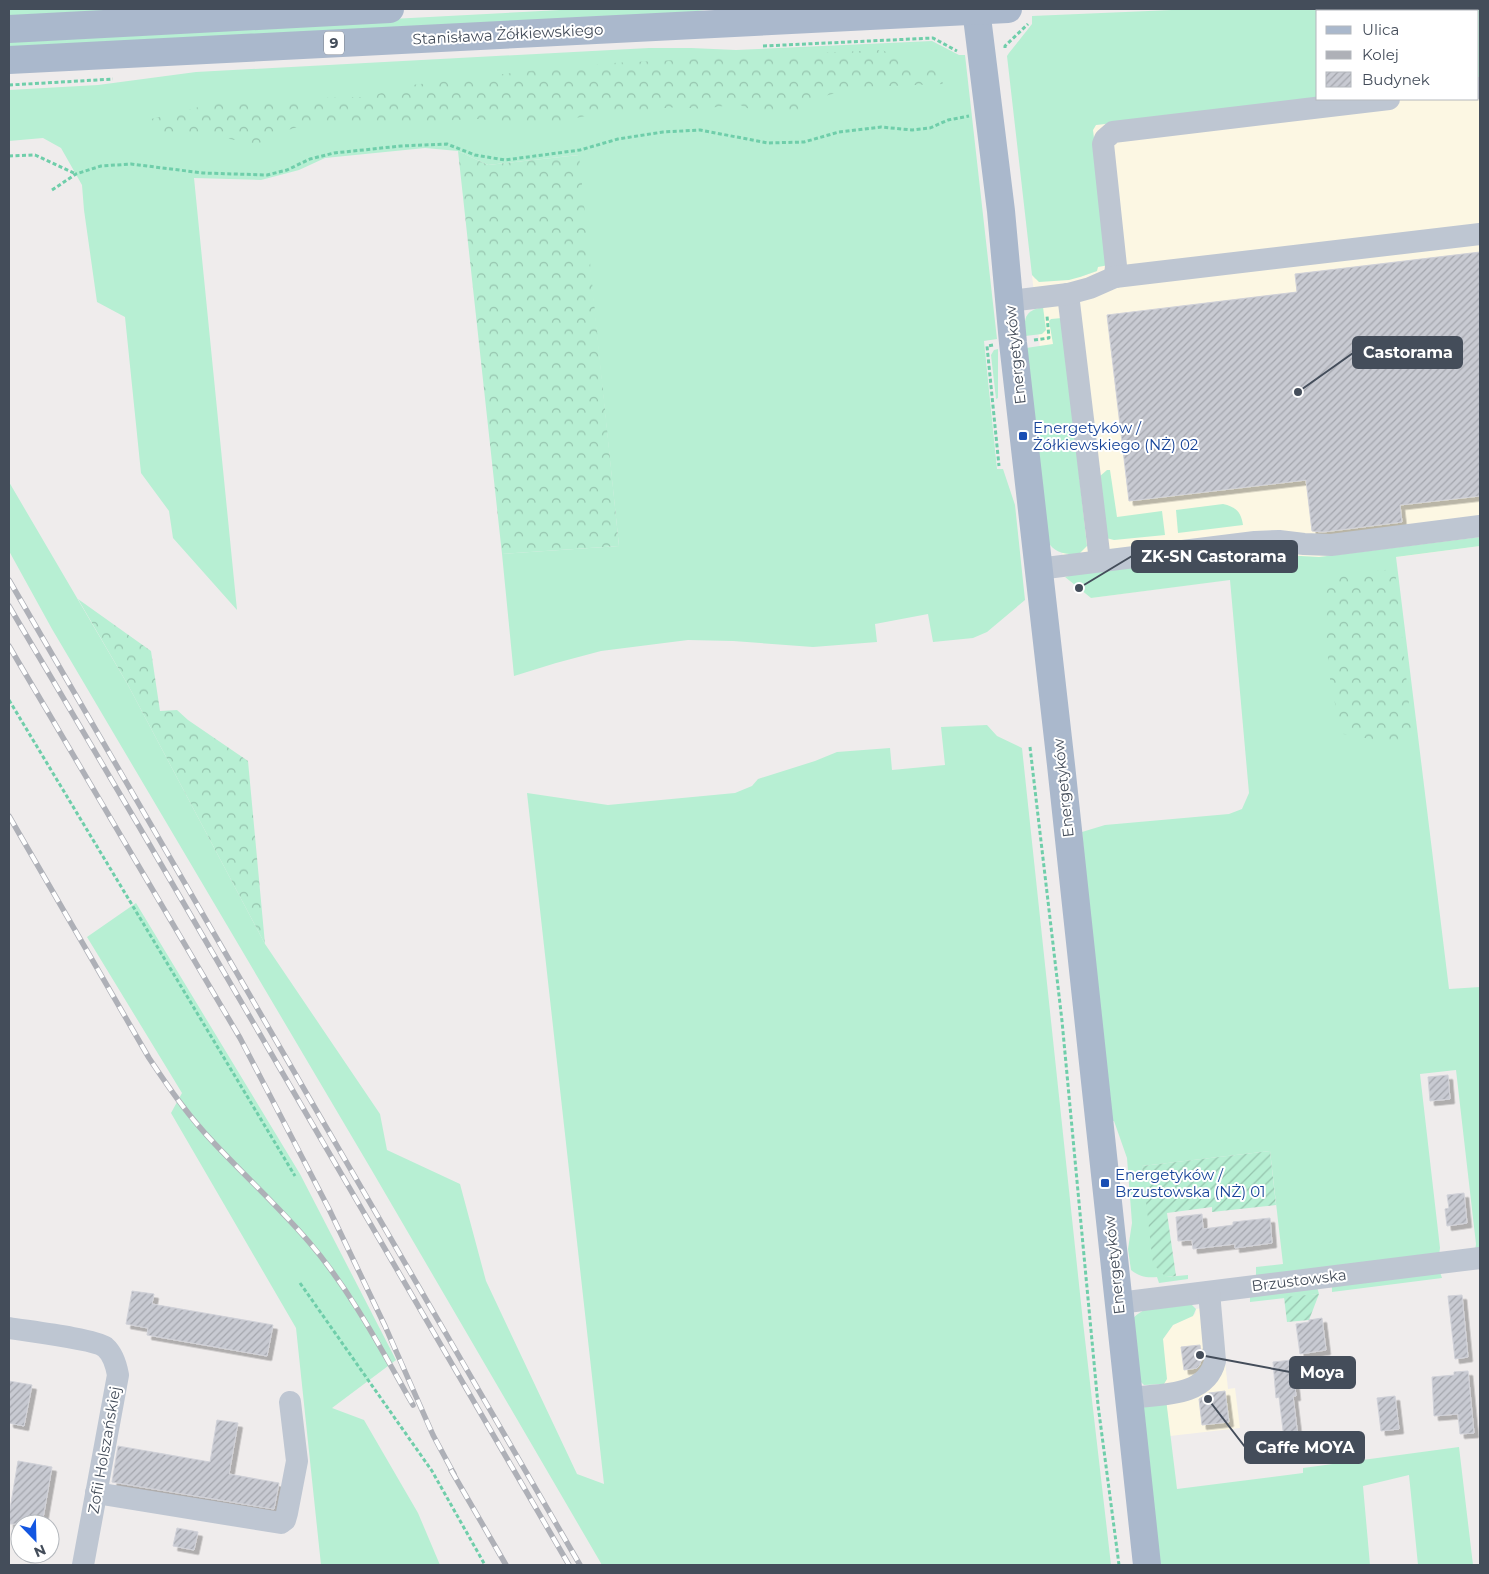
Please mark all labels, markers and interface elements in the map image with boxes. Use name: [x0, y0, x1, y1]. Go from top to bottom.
legend: [1316, 10, 1479, 100]
street label: Stanisława Żółkiewskiego: [412, 20, 604, 48]
text: Ulica: [1362, 20, 1399, 39]
road number: 9: [324, 32, 344, 54]
text: Kolej: [1362, 45, 1399, 64]
text: Budynek: [1362, 70, 1430, 89]
street label: Energetyków: [1000, 304, 1030, 405]
callout: Castorama: [1353, 337, 1462, 368]
text: Castorama: [1363, 343, 1453, 362]
place label: Energetyków / Żółkiewskiego (NŻ) 02: [1033, 418, 1198, 454]
marker: Energetyków / Żółkiewskiego (NŻ) 02: [1017, 430, 1029, 442]
callout: ZK-SN Castorama: [1132, 541, 1297, 572]
text: ZK-SN Castorama: [1141, 547, 1287, 566]
street label: Energetyków: [1048, 737, 1078, 838]
place label: Energetyków / Brzustowska (NŻ) 01: [1115, 1165, 1266, 1201]
marker: Energetyków / Brzustowska (NŻ) 01: [1099, 1177, 1111, 1189]
street label: Energetyków: [1099, 1214, 1129, 1315]
street label: Brzustowska: [1250, 1265, 1348, 1295]
callout: Moya: [1290, 1357, 1355, 1388]
text: Moya: [1300, 1363, 1344, 1382]
street label: Zofii Holszańskiej: [83, 1385, 125, 1515]
callout: Caffe MOYA: [1245, 1432, 1364, 1463]
text: Caffe MOYA: [1256, 1438, 1355, 1457]
north arrow: [10, 1514, 60, 1564]
text: N: [31, 1540, 49, 1561]

